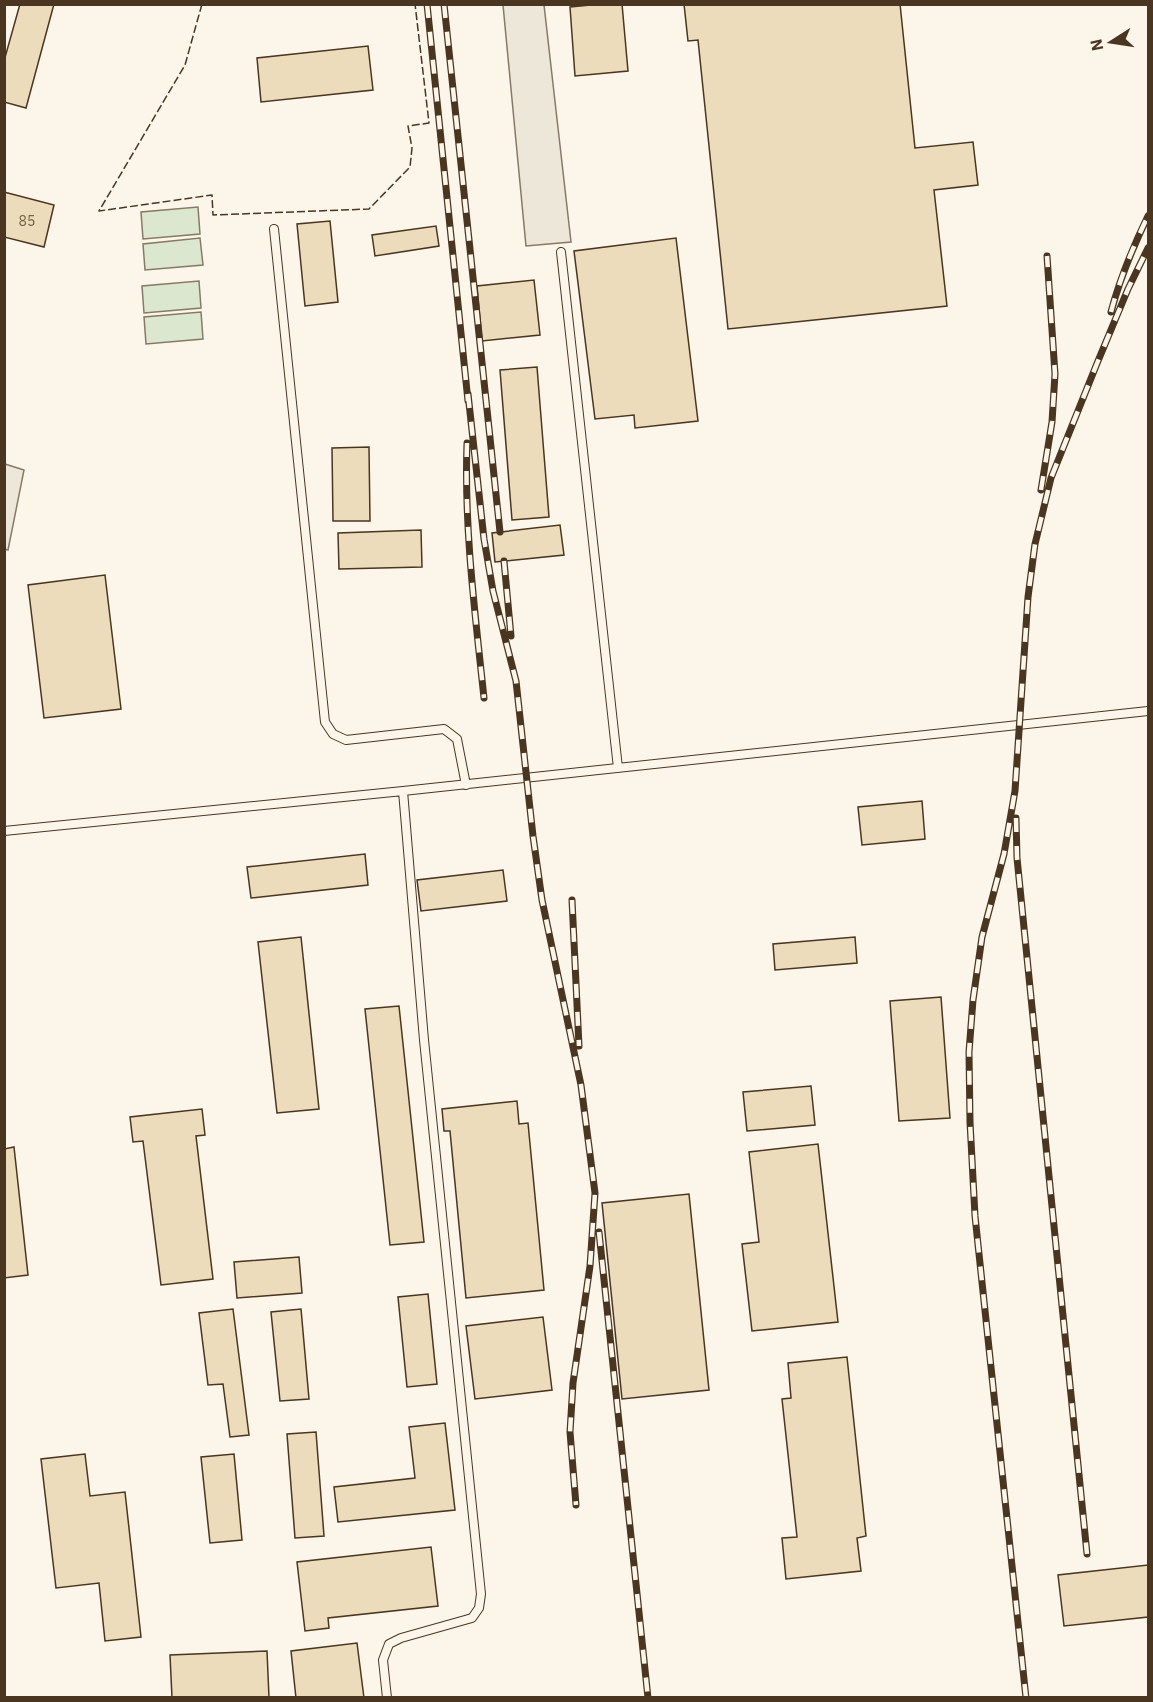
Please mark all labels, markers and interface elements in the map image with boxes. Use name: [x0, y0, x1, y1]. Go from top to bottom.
north arrow: [1081, 12, 1141, 72]
text: N: [1085, 37, 1107, 53]
house number: 85: [19, 212, 35, 230]

